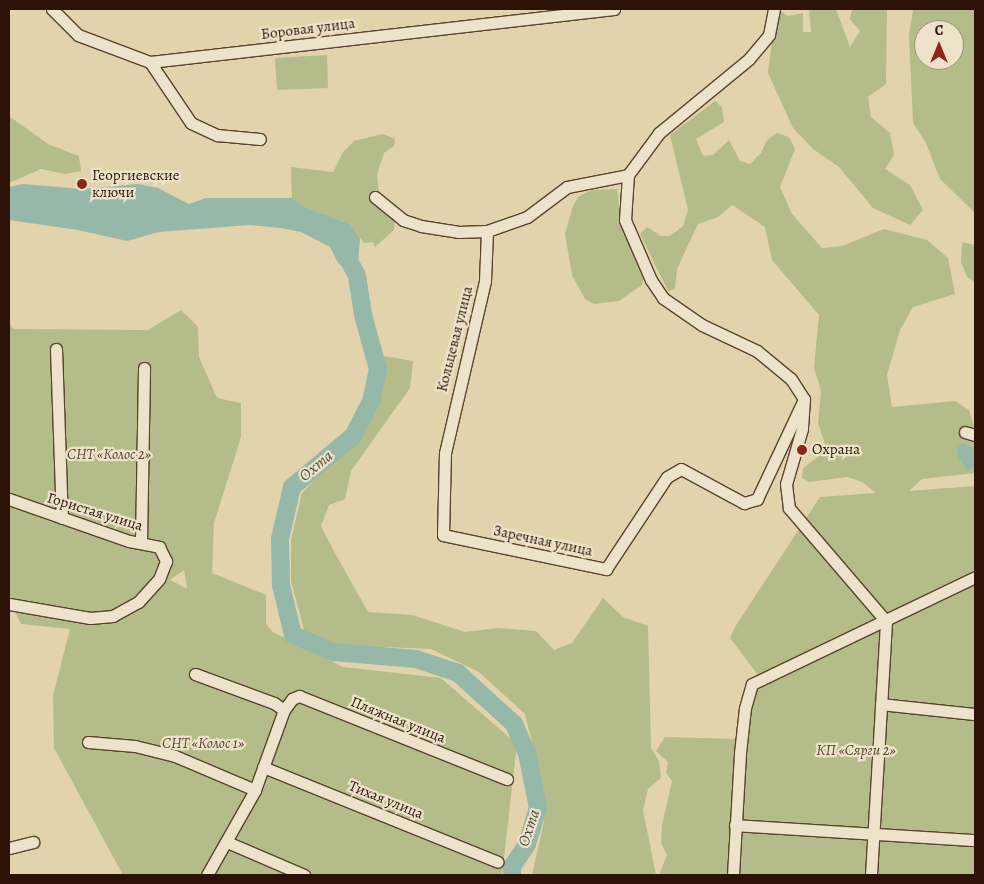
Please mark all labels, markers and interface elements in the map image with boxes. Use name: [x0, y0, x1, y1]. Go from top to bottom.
street label: Боровая улица: [260, 14, 356, 44]
north arrow: [914, 20, 964, 70]
text: С: [935, 21, 943, 40]
place label: Георгиевские ключи: [92, 166, 180, 201]
marker: Георгиевские ключи: [76, 178, 88, 190]
street label: Кольцевая улица: [433, 284, 477, 394]
place label: Охрана: [812, 441, 860, 459]
marker: Охрана: [796, 444, 808, 456]
park label: СНТ «Колос 2»: [67, 446, 151, 464]
water label: Охта: [295, 446, 337, 486]
street label: Гористая улица: [45, 489, 145, 535]
street label: Заречная улица: [492, 522, 594, 560]
street label: Пляжная улица: [348, 693, 448, 747]
park label: СНТ «Колос 1»: [162, 735, 244, 753]
park label: КП «Сярги 2»: [816, 742, 896, 760]
street label: Тихая улица: [346, 777, 426, 823]
water label: Охта: [514, 807, 544, 849]

